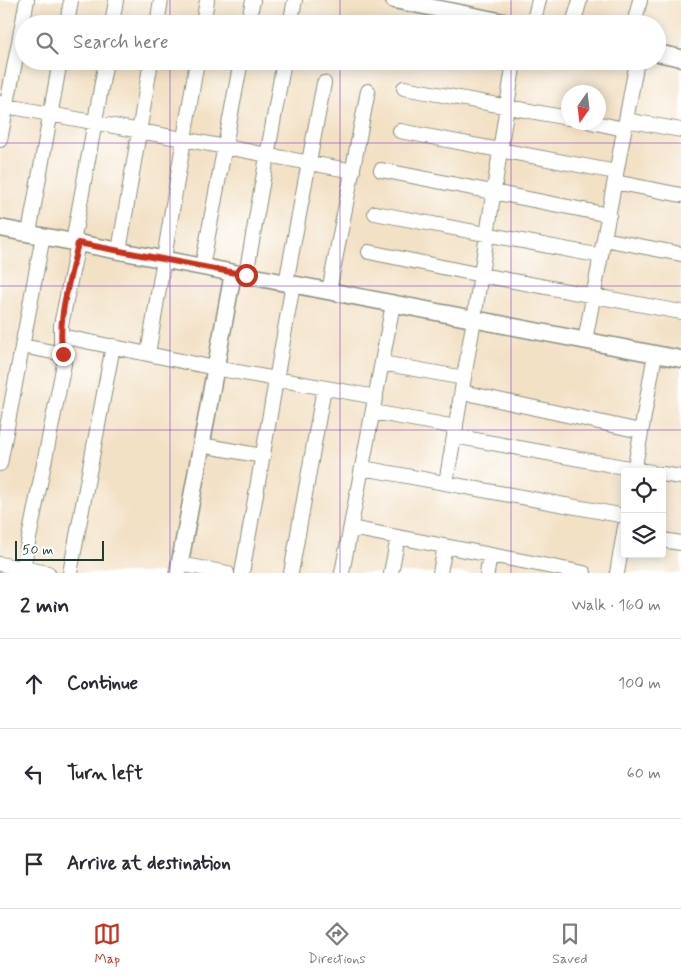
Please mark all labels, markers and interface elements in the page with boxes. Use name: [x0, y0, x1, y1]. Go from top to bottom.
search box: [15, 15, 666, 70]
icon: search: [33, 29, 61, 57]
text: Search here: [73, 30, 169, 55]
north arrow: [561, 85, 606, 130]
route start: [235, 264, 258, 287]
route end: [52, 343, 75, 366]
map controls: [621, 468, 666, 558]
button: locate: [621, 468, 666, 513]
button: layers: [621, 513, 666, 558]
scale bar: [15, 538, 104, 561]
text: 50 m: [22, 541, 53, 559]
text: 2 min: [20, 592, 69, 620]
text: Walk · 160 m: [571, 595, 661, 616]
icon: ahead: [20, 670, 48, 698]
text: Continue: [67, 671, 138, 696]
text: 100 m: [618, 673, 661, 694]
icon: left: [20, 760, 48, 788]
text: Turn left: [67, 761, 143, 786]
text: 60 m: [627, 763, 661, 784]
icon: arrive: [20, 850, 48, 878]
text: Arrive at destination: [67, 851, 231, 876]
tab: Map: [93, 920, 121, 968]
tab: Directions: [308, 920, 366, 968]
tab: Saved: [552, 920, 588, 968]

